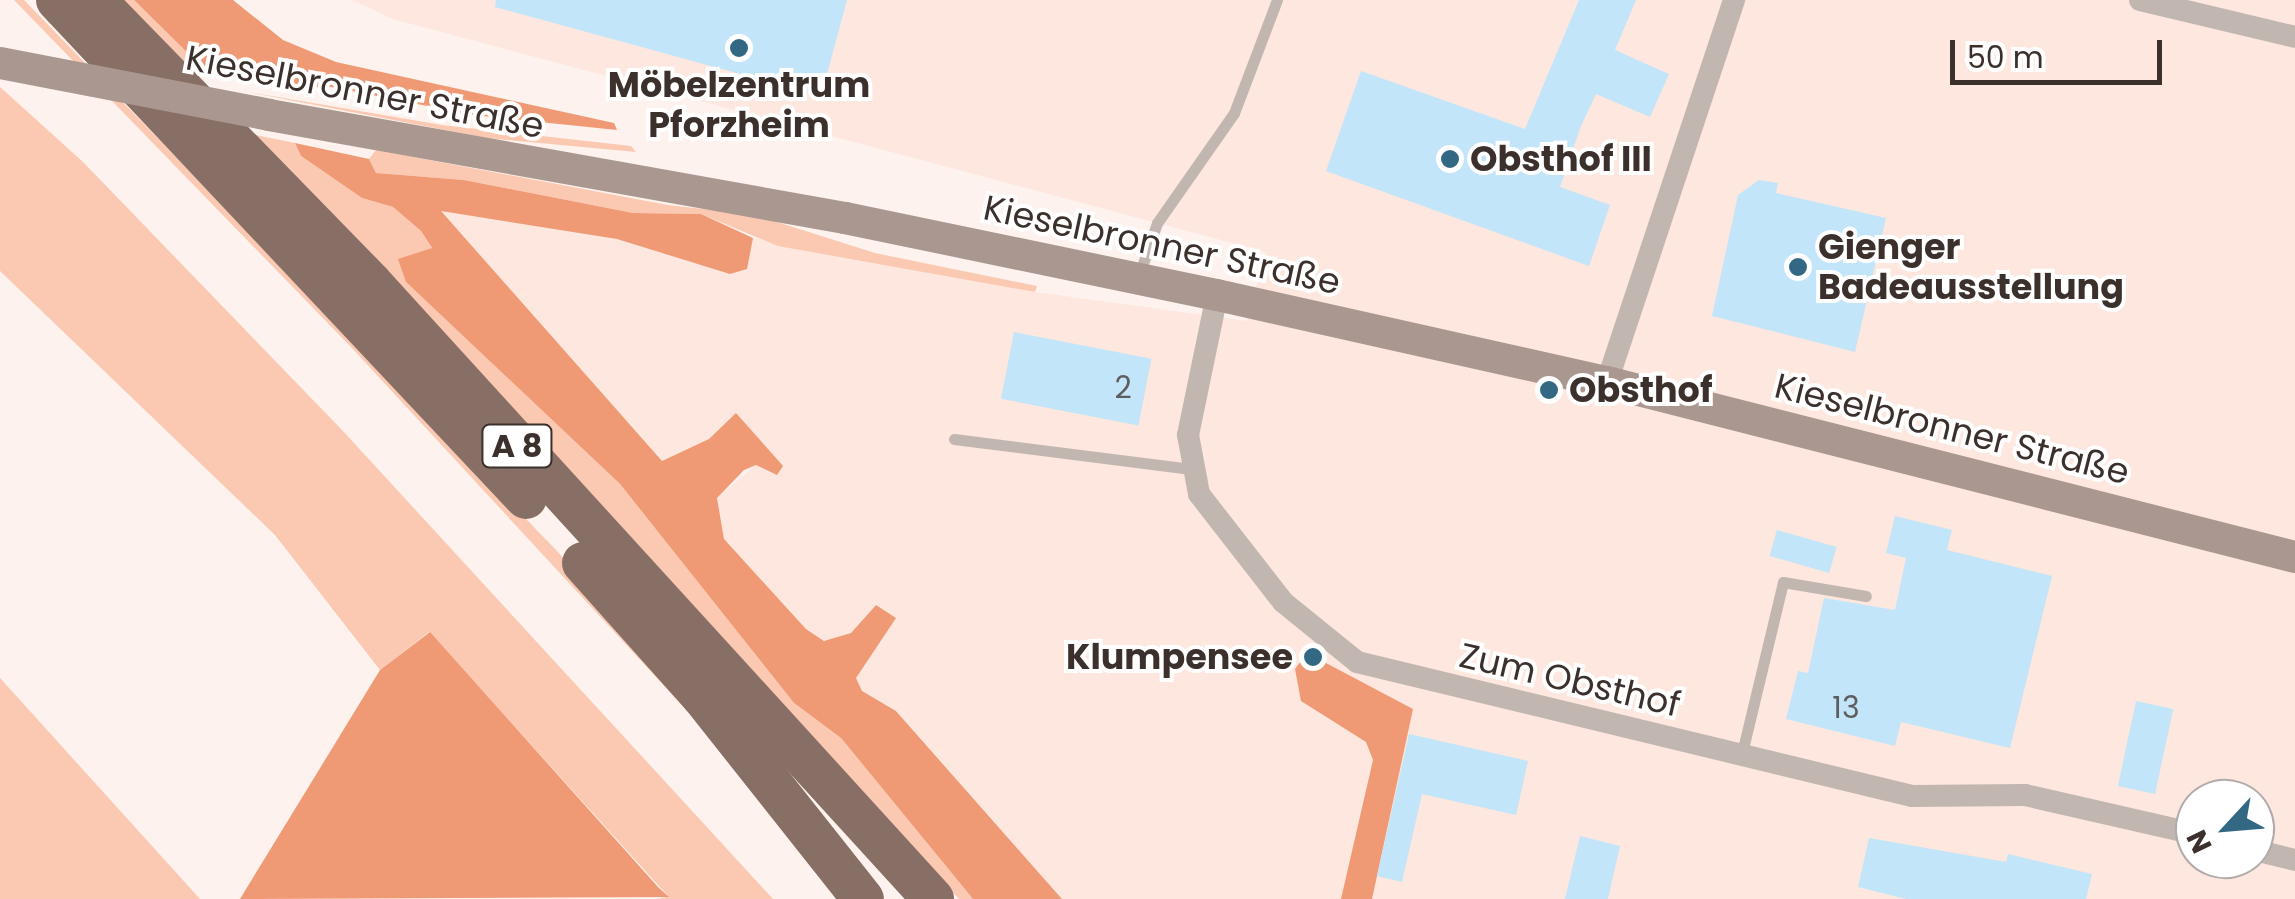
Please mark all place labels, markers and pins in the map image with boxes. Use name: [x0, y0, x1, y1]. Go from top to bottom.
marker: Möbelzentrum Pforzheim: [728, 37, 750, 59]
place label: Möbelzentrum Pforzheim: [608, 64, 870, 146]
place label: Obsthof III: [1470, 138, 1652, 180]
marker: Obsthof III: [1439, 148, 1461, 170]
place label: Gienger Badeausstellung: [1818, 226, 2124, 308]
marker: Gienger Badeausstellung: [1787, 256, 1809, 278]
place label: Obsthof: [1569, 369, 1712, 411]
marker: Obsthof: [1538, 379, 1560, 401]
place label: Klumpensee: [1066, 636, 1293, 678]
marker: Klumpensee: [1302, 646, 1324, 668]

